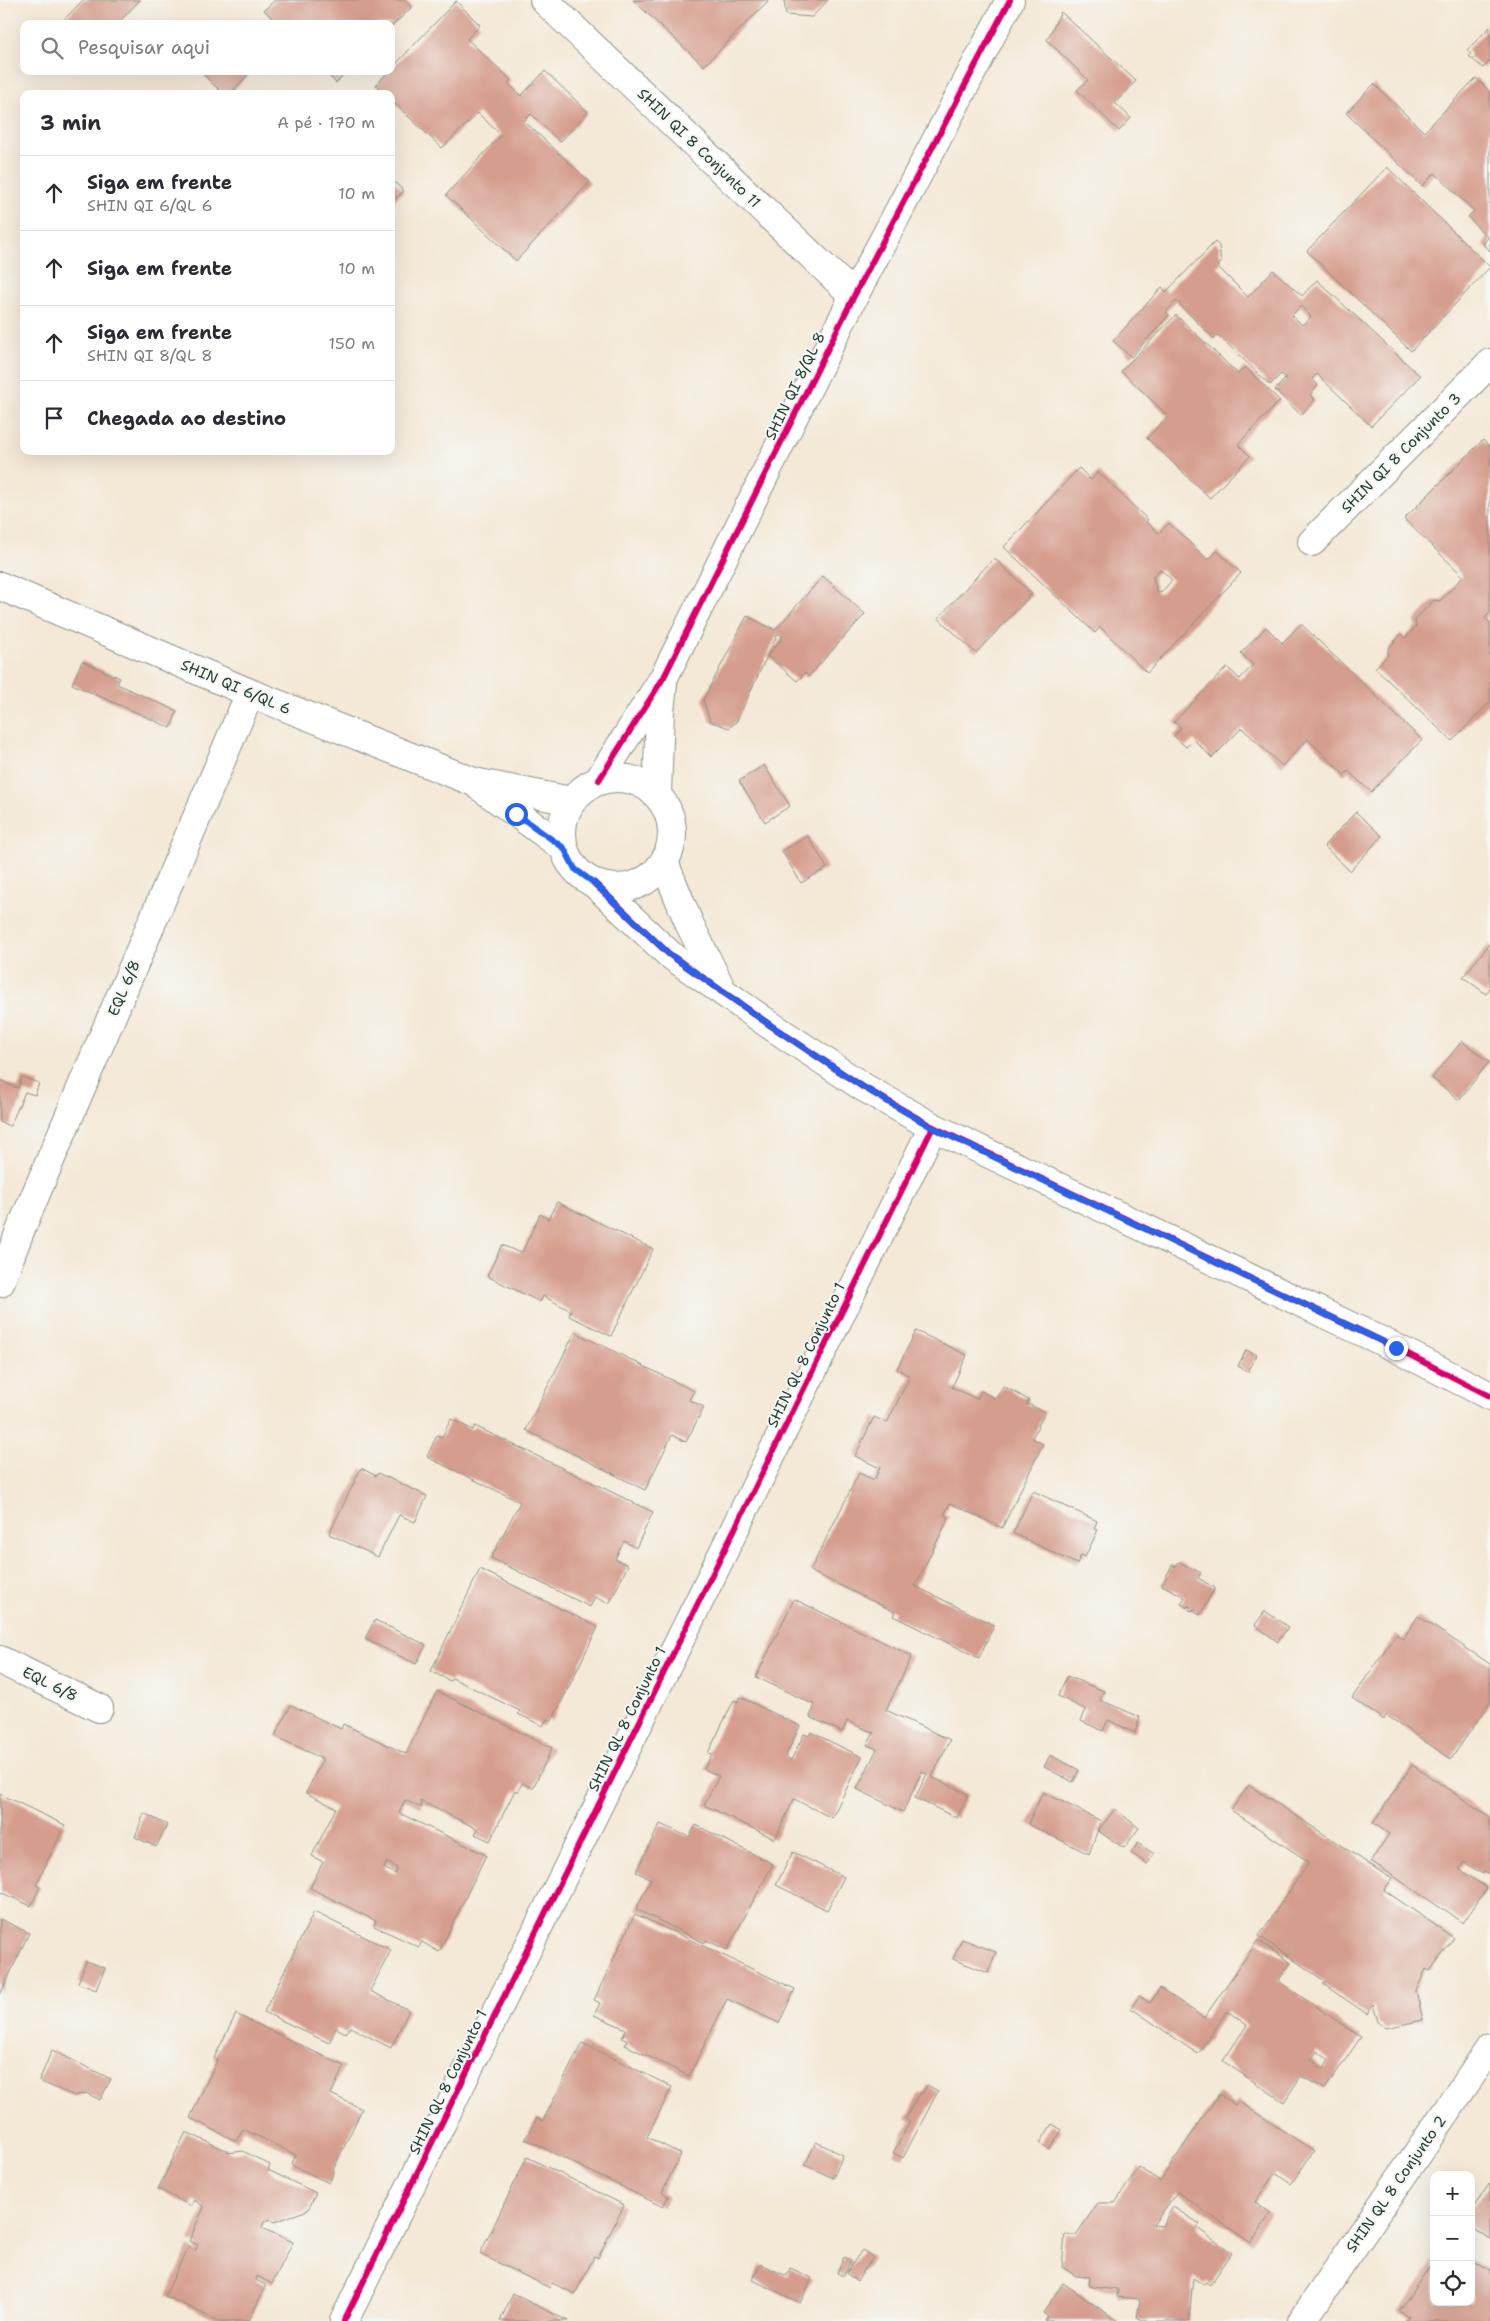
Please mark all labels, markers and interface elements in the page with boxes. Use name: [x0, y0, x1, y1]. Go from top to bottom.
search box: [20, 20, 395, 75]
icon: search: [38, 34, 66, 62]
text: Pesquisar aqui: [78, 35, 210, 60]
street label: SHIN QI 8 Conjunto 11: [633, 84, 765, 212]
text: 3 min: [40, 109, 101, 137]
text: A pé · 170 m: [277, 112, 375, 133]
text: Siga em frente: [87, 170, 232, 195]
icon: ahead: [40, 179, 68, 207]
text: 10 m: [338, 183, 375, 204]
text: SHIN QI 6/QL 6: [87, 195, 213, 216]
icon: ahead: [40, 254, 68, 282]
text: Siga em frente: [87, 256, 232, 281]
text: 10 m: [338, 258, 375, 279]
text: Siga em frente: [87, 320, 232, 345]
icon: ahead: [40, 329, 68, 357]
street label: SHIN QI 8/QL 8: [760, 329, 830, 443]
text: 150 m: [328, 333, 375, 354]
text: SHIN QI 8/QL 8: [87, 345, 212, 366]
street label: SHIN QI 8 Conjunto 3: [1337, 389, 1465, 517]
icon: arrive: [40, 404, 68, 432]
text: Chegada ao destino: [87, 406, 286, 431]
street label: SHIN QI 6/QL 6: [178, 655, 294, 719]
route start: [505, 803, 528, 826]
street label: EQL 6/8: [103, 957, 145, 1019]
street label: SHIN QL 8 Conjunto 1: [762, 1279, 850, 1431]
route end: [1385, 1337, 1408, 1360]
street label: SHIN QL 8 Conjunto 1: [583, 1643, 671, 1795]
street label: EQL 6/8: [19, 1662, 81, 1706]
street label: SHIN QL 8 Conjunto 1: [404, 2006, 492, 2158]
street label: SHIN QL 8 Conjunto 2: [1341, 2112, 1451, 2256]
map controls: [1430, 2171, 1475, 2306]
button: +: [1430, 2171, 1475, 2216]
button: −: [1430, 2216, 1475, 2261]
button: locate: [1430, 2261, 1475, 2306]

